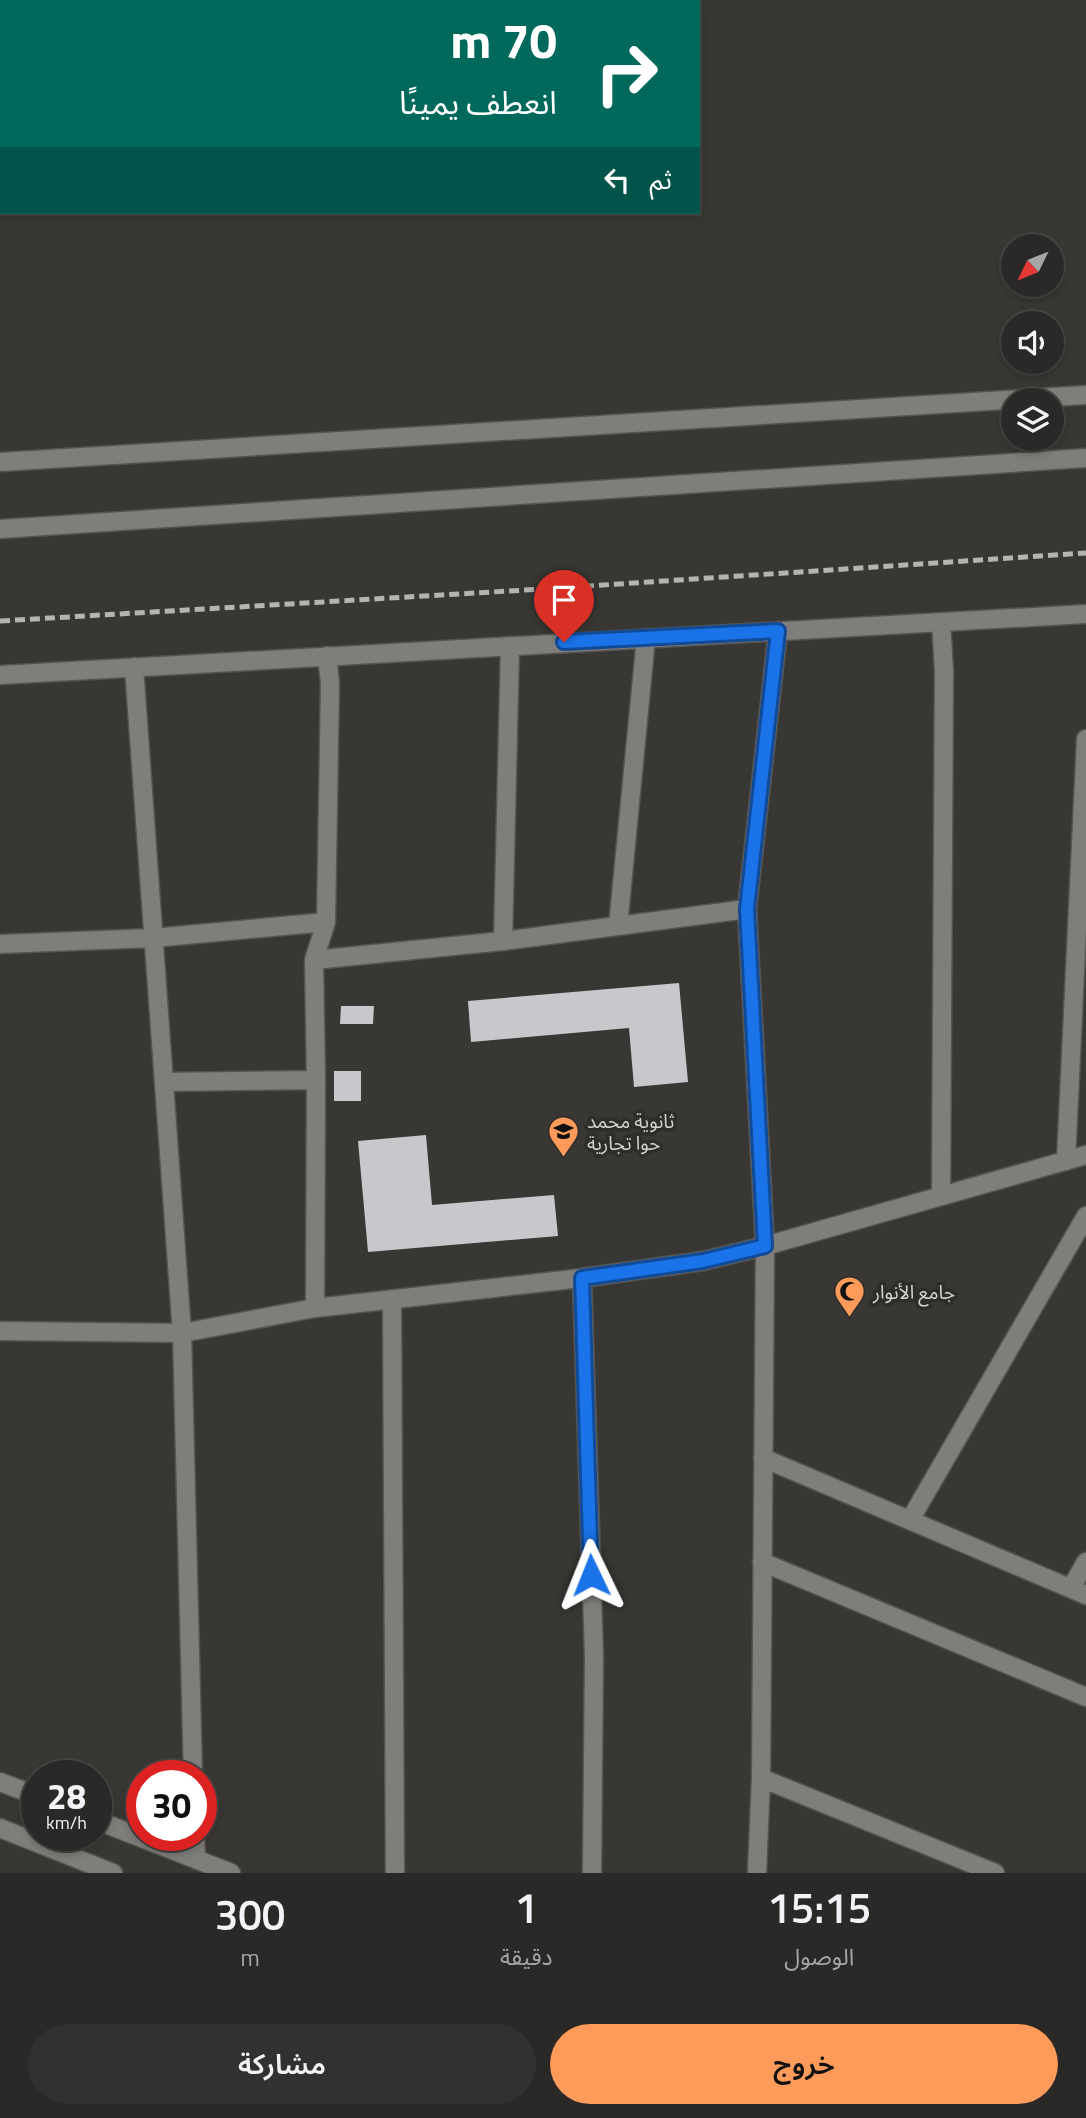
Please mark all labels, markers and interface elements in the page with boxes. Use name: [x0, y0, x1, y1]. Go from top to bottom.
text: 70 m: [450, 2, 557, 77]
icon: right: [581, 28, 672, 119]
text: انعطف يمينًا: [399, 78, 557, 126]
text: ثم: [650, 160, 672, 199]
icon: left: [598, 161, 636, 199]
north arrow: [1001, 234, 1064, 298]
map controls: [1001, 234, 1064, 451]
button: sound: [1001, 311, 1064, 374]
button: layers: [1001, 388, 1064, 451]
pin: [534, 570, 594, 642]
icon: arrive: [545, 581, 583, 619]
place label: ثانوية محمد حوا تجارية: [587, 1106, 675, 1157]
school or university icon: ثانوية محمد حوا تجارية: [547, 1114, 581, 1158]
mosque icon: جامع الأنوار: [833, 1274, 867, 1318]
place label: جامع الأنوار: [872, 1277, 955, 1307]
position arrow: [554, 1538, 628, 1612]
speed limit sign: 30: [126, 1760, 217, 1851]
text: 28: [47, 1769, 86, 1823]
text: km/h: [46, 1809, 87, 1836]
text: 1: [514, 1875, 538, 1939]
text: 15:15: [767, 1875, 871, 1939]
text: 300: [215, 1882, 285, 1946]
text: دقيقة: [500, 1939, 552, 1974]
text: الوصول: [784, 1939, 854, 1974]
text: m: [240, 1940, 260, 1975]
button: مشاركة: [28, 2024, 536, 2104]
button: خروج: [550, 2024, 1058, 2104]

